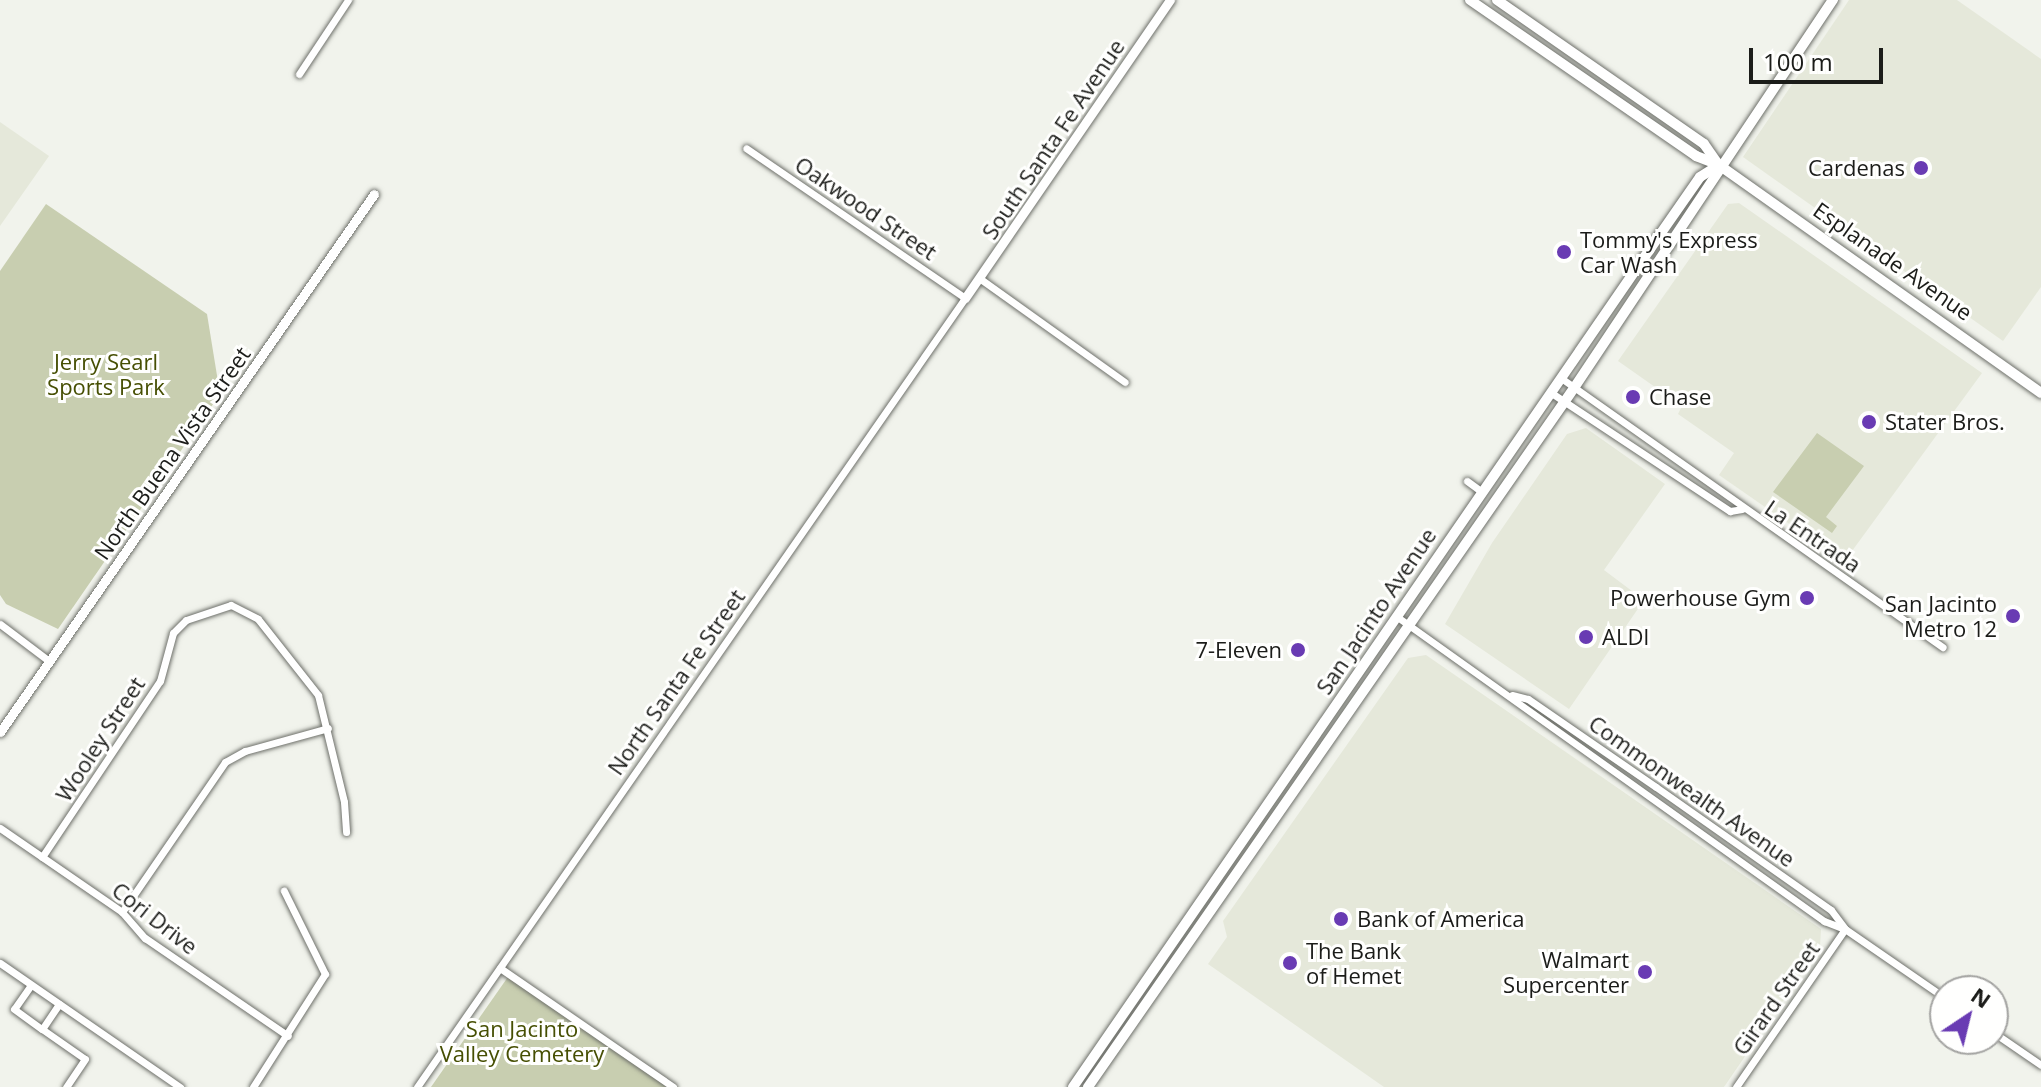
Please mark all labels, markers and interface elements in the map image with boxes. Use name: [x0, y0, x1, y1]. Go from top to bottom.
scale bar: [1753, 32, 1887, 82]
street label: South Santa Fe Avenue: [976, 34, 1130, 244]
text: 100 m: [1763, 45, 1833, 78]
street label: Oakwood Street: [790, 151, 942, 265]
place label: Cardenas: [1808, 155, 1905, 181]
marker: Cardenas: [1912, 159, 1930, 177]
street label: Esplanade Avenue: [1809, 196, 1977, 326]
place label: Tommy's Express Car Wash: [1580, 226, 1758, 278]
marker: Tommy's Express Car Wash: [1555, 243, 1573, 261]
street label: North Buena Vista Street: [88, 342, 256, 564]
park label: Jerry Searl Sports Park: [47, 348, 165, 400]
place label: Chase: [1649, 384, 1711, 410]
marker: Chase: [1624, 388, 1642, 406]
place label: Stater Bros.: [1885, 409, 2005, 435]
marker: Stater Bros.: [1860, 413, 1878, 431]
street label: La Entrada: [1760, 494, 1866, 578]
street label: San Jacinto Avenue: [1311, 523, 1441, 699]
street label: North Santa Fe Street: [602, 584, 750, 780]
place label: Powerhouse Gym: [1610, 585, 1791, 611]
marker: Powerhouse Gym: [1798, 589, 1816, 607]
place label: San Jacinto Metro 12: [1885, 590, 1997, 642]
marker: San Jacinto Metro 12: [2004, 607, 2022, 625]
place label: ALDI: [1602, 624, 1650, 650]
marker: ALDI: [1577, 628, 1595, 646]
place label: 7-Eleven: [1195, 637, 1282, 663]
marker: 7-Eleven: [1289, 641, 1307, 659]
street label: Wooley Street: [50, 672, 150, 806]
street label: Commonwealth Avenue: [1584, 710, 1800, 872]
street label: Cori Drive: [107, 876, 203, 960]
place label: Bank of America: [1357, 906, 1524, 932]
marker: Bank of America: [1332, 910, 1350, 928]
street label: Girard Street: [1727, 936, 1825, 1060]
place label: The Bank of Hemet: [1306, 937, 1401, 988]
place label: Walmart Supercenter: [1503, 946, 1629, 998]
marker: The Bank of Hemet: [1281, 954, 1299, 972]
marker: Walmart Supercenter: [1636, 963, 1654, 981]
north arrow: [1929, 975, 2009, 1055]
text: N: [1966, 980, 1998, 1014]
park label: San Jacinto Valley Cemetery: [440, 1015, 604, 1066]

